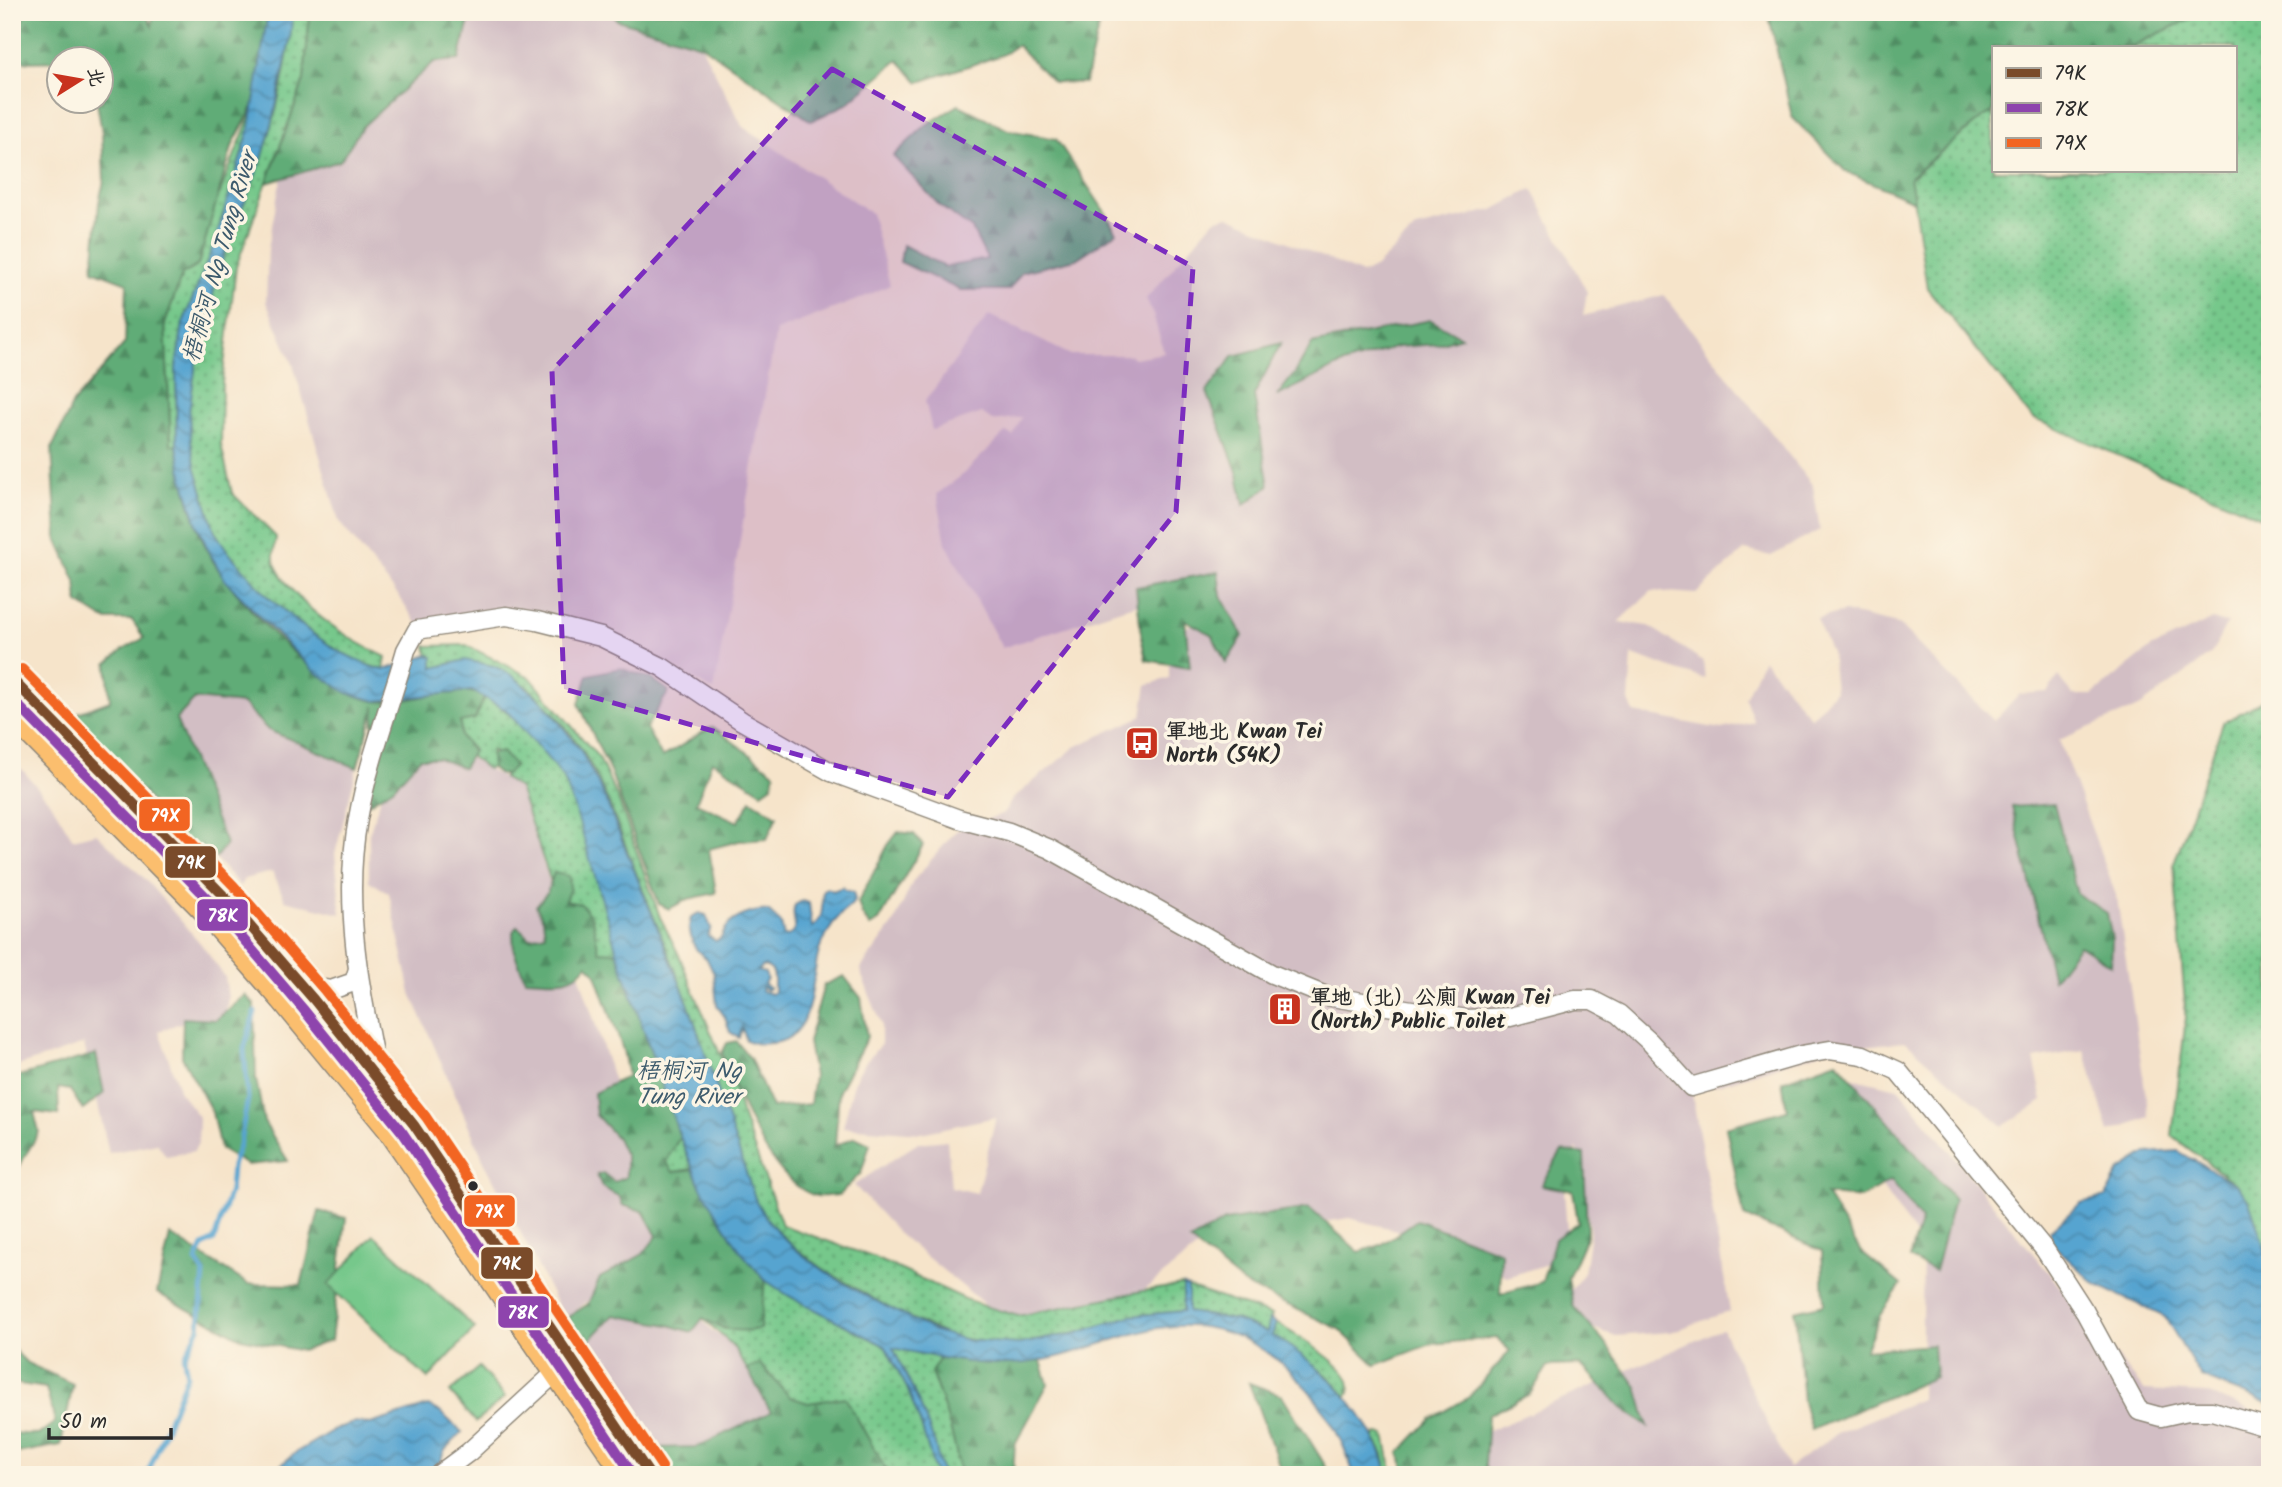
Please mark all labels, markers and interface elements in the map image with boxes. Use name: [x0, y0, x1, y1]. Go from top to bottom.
north arrow: [46, 46, 116, 116]
legend: [1992, 46, 2236, 172]
text: 79K: [2054, 58, 2087, 91]
text: 北: [78, 65, 111, 89]
text: 78K: [2054, 94, 2089, 127]
text: 79X: [2054, 128, 2088, 161]
water label: 梧桐河 Ng Tung River: [174, 144, 269, 366]
place label: 軍地北 Kwan Tei North (54K): [1166, 716, 1323, 773]
bus stop icon: 軍地北 Kwan Tei North (54K): [1123, 724, 1161, 762]
line badge: 79X: [138, 798, 191, 832]
text: 79X: [150, 802, 181, 832]
line badge: 79K: [164, 845, 217, 879]
text: 79K: [176, 849, 206, 879]
line badge: 78K: [196, 898, 249, 932]
text: 78K: [207, 902, 239, 932]
place label: 軍地（北）公廁 Kwan Tei (North) Public Toilet: [1310, 982, 1551, 1039]
building icon: 軍地（北）公廁 Kwan Tei (North) Public Toilet: [1266, 990, 1304, 1028]
water label: 梧桐河 Ng Tung River: [637, 1054, 745, 1116]
unlabelled marker: [466, 1179, 480, 1193]
line badge: 79X: [463, 1194, 516, 1228]
text: 79X: [474, 1198, 505, 1228]
line badge: 79K: [480, 1246, 534, 1280]
text: 79K: [492, 1250, 522, 1280]
line badge: 78K: [497, 1295, 550, 1329]
text: 78K: [507, 1299, 539, 1329]
scale bar: [49, 1396, 172, 1440]
text: 50 m: [60, 1406, 107, 1439]

